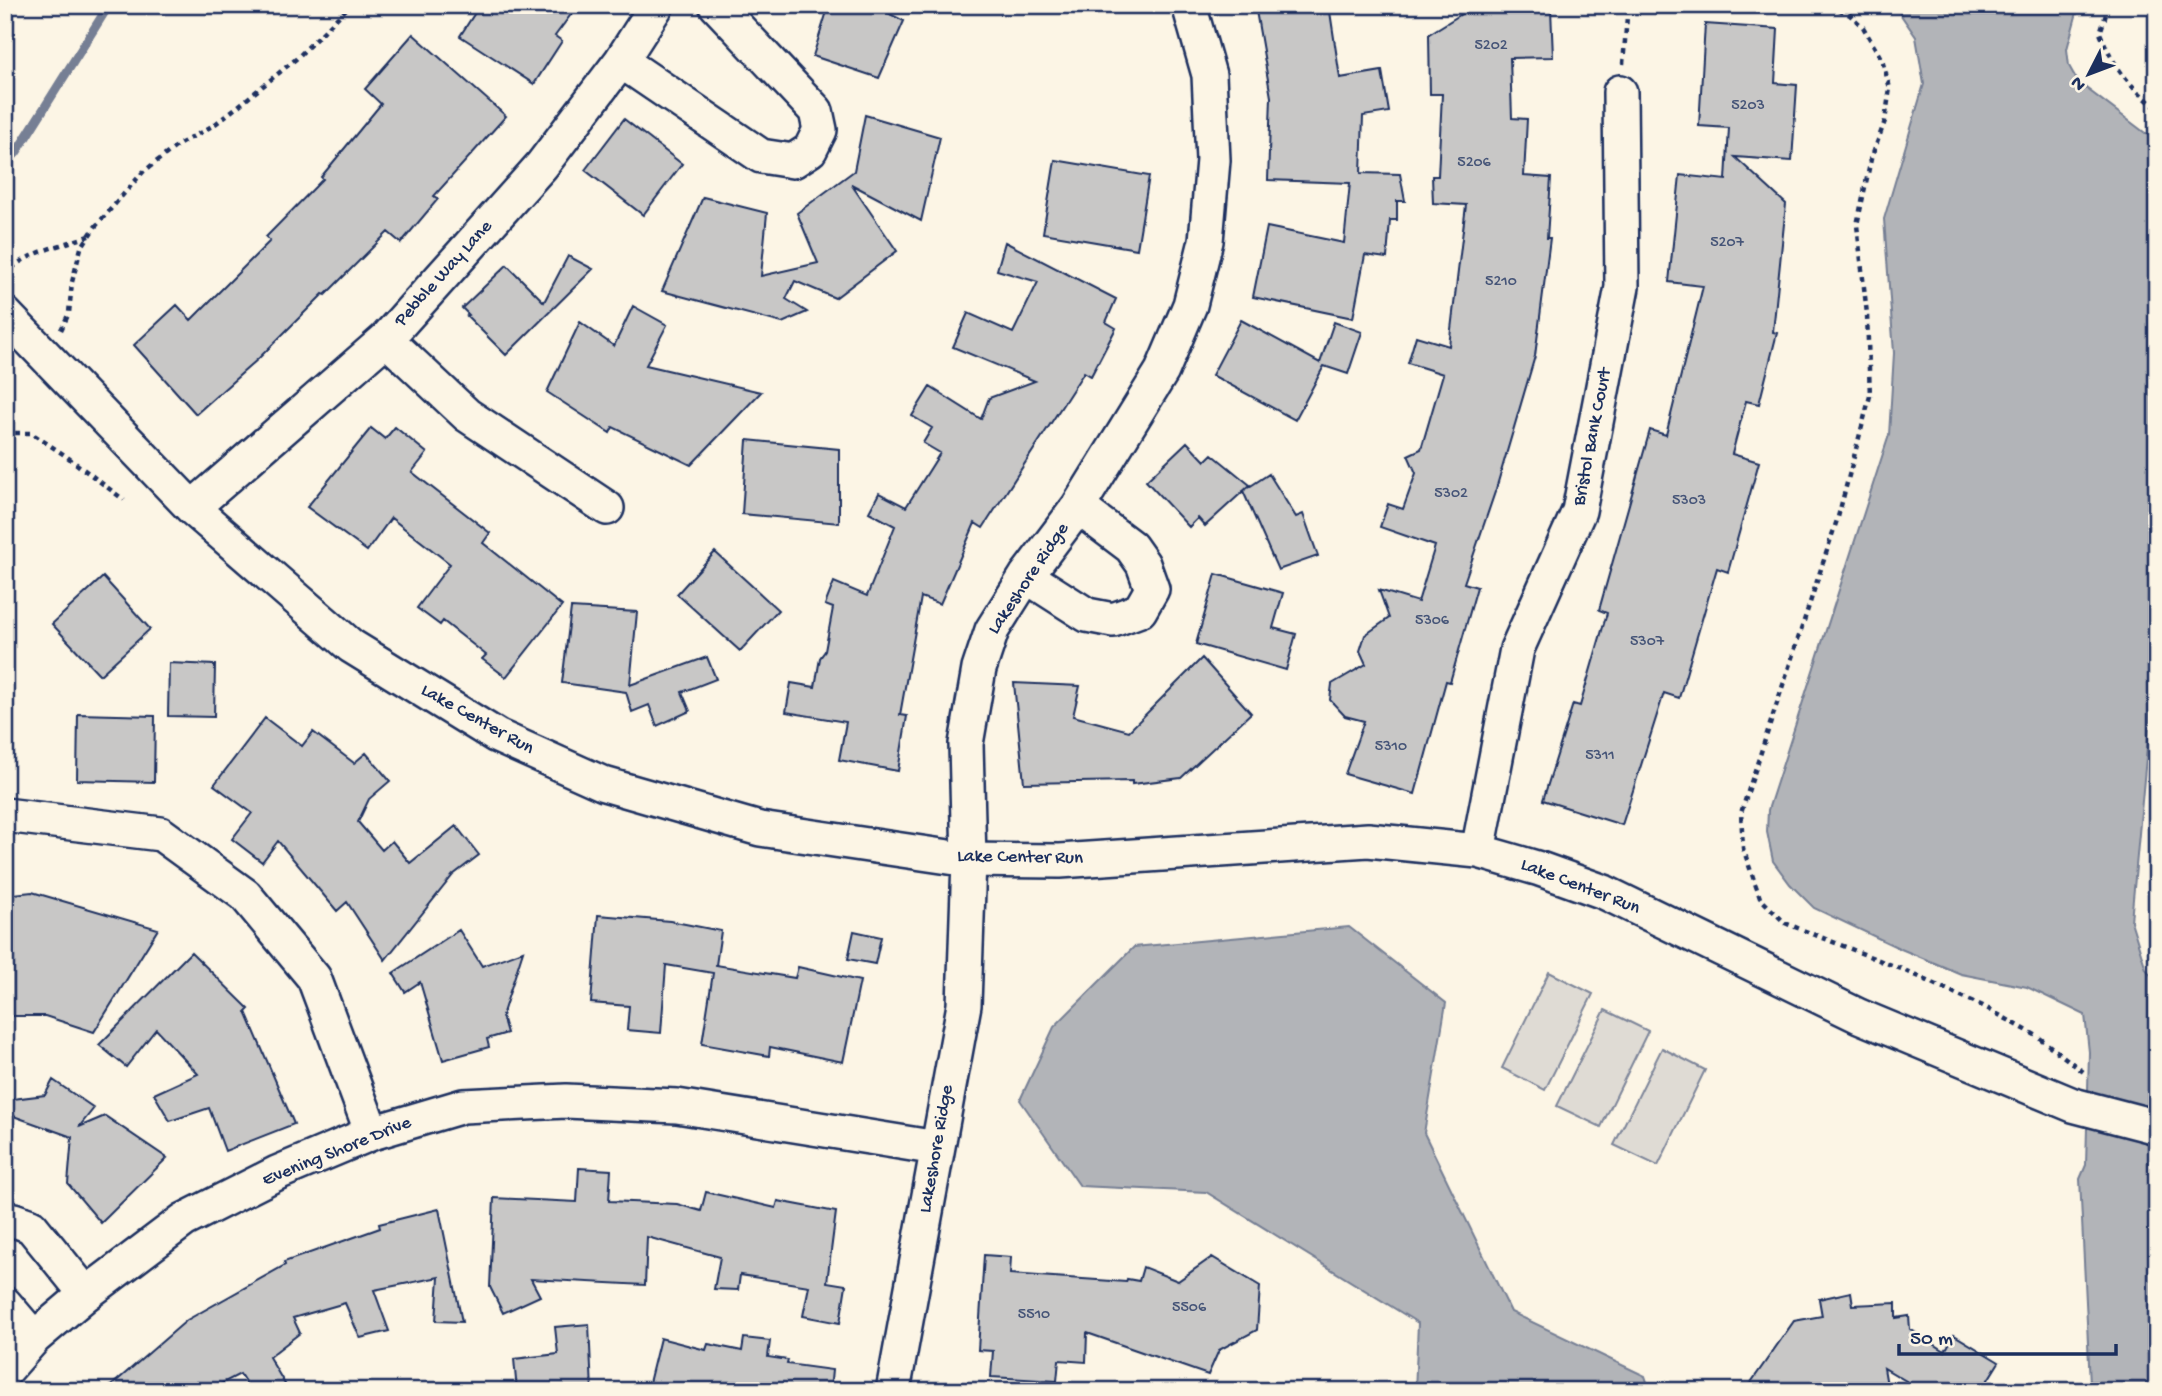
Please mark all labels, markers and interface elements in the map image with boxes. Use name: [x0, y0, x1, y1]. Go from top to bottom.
house number: 5202: [1474, 37, 1508, 56]
north arrow: [2054, 38, 2124, 108]
text: N: [2066, 71, 2092, 95]
house number: 5203: [1731, 97, 1765, 116]
house number: 5206: [1457, 154, 1492, 173]
street label: Pebble Way Lane: [389, 216, 498, 333]
house number: 5207: [1710, 234, 1745, 253]
house number: 5210: [1485, 273, 1517, 292]
street label: Bristol Bank Court: [1568, 364, 1618, 509]
house number: 5302: [1434, 485, 1468, 504]
house number: 5303: [1672, 492, 1706, 511]
street label: Lakeshore Ridge: [983, 519, 1075, 639]
house number: 5306: [1415, 612, 1450, 631]
house number: 5307: [1630, 633, 1665, 652]
street label: Lake Center Run: [416, 679, 538, 761]
house number: 5310: [1375, 738, 1407, 757]
house number: 5311: [1585, 747, 1615, 766]
street label: Lake Center Run: [957, 845, 1083, 871]
street label: Lake Center Run: [1517, 854, 1643, 920]
street label: Lakeshore Ridge: [914, 1083, 960, 1215]
street label: Evening Shore Drive: [259, 1112, 415, 1192]
house number: 5506: [1172, 1299, 1207, 1318]
house number: 5510: [1018, 1306, 1050, 1325]
scale bar: [1899, 1312, 2116, 1356]
text: 50 m: [1910, 1328, 1953, 1353]

